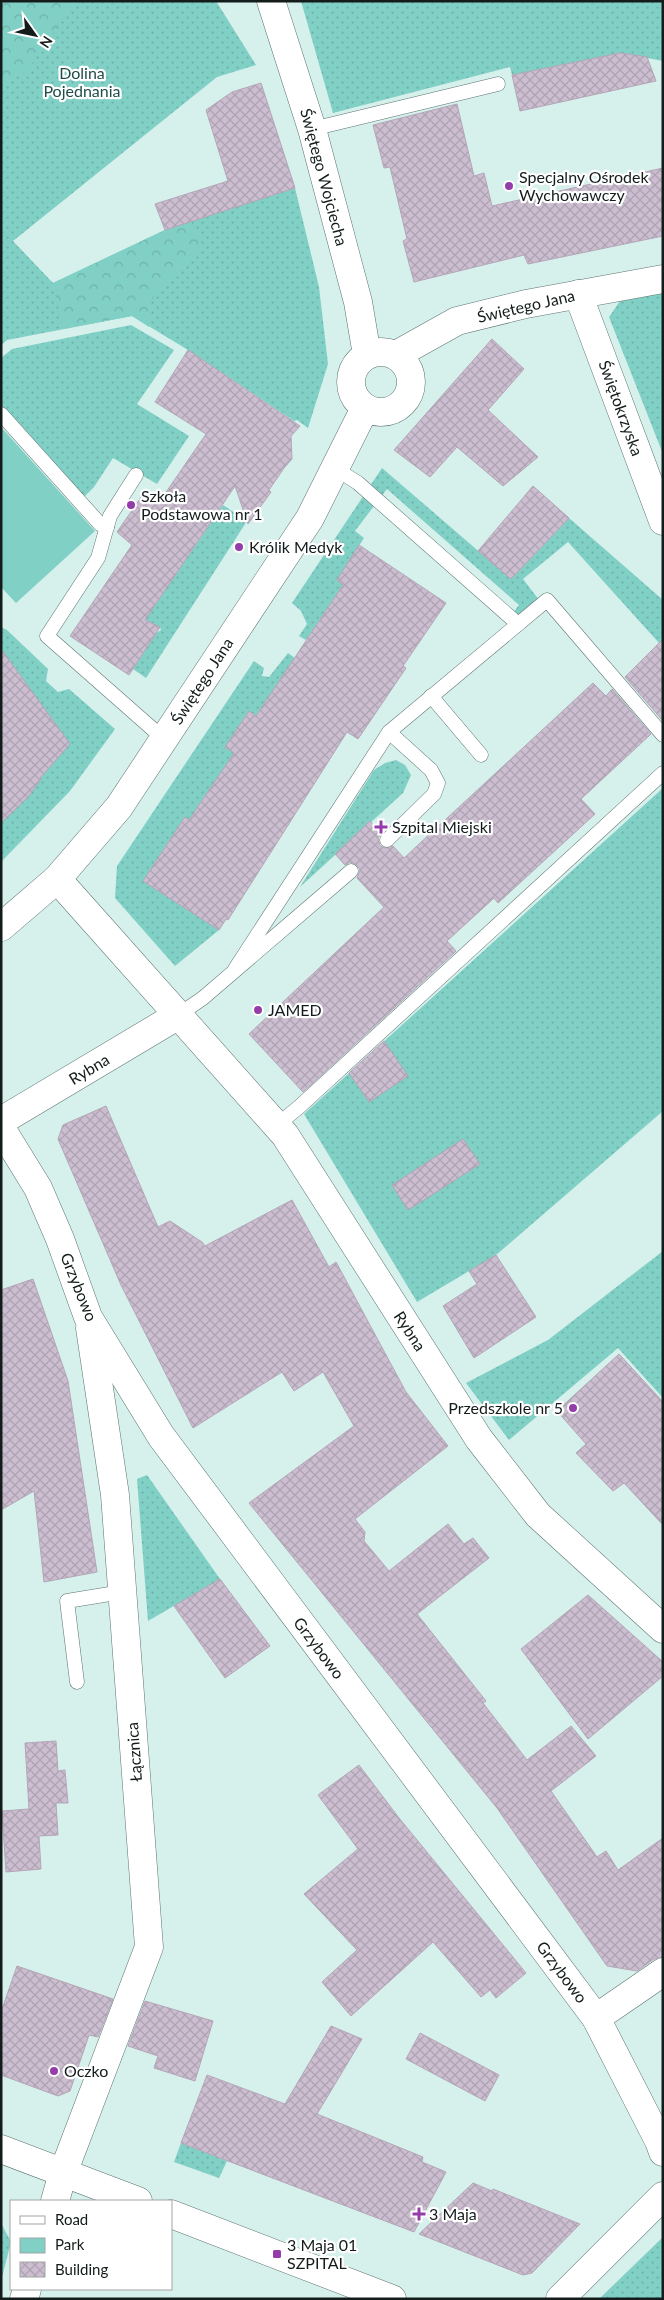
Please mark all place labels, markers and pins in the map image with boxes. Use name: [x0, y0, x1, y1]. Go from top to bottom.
place label: Specjalny Ośrodek Wychowawczy: [519, 167, 649, 204]
marker: Specjalny Ośrodek Wychowawczy: [503, 180, 515, 192]
place label: Szkoła Podstawowa nr 1: [141, 486, 263, 523]
marker: Szkoła Podstawowa nr 1: [125, 499, 137, 511]
place label: Królik Medyk: [249, 537, 343, 556]
marker: Królik Medyk: [233, 541, 245, 553]
place label: Szpital Miejski: [392, 817, 492, 836]
marker: Szpital Miejski: [374, 820, 388, 834]
place label: JAMED: [268, 1000, 322, 1019]
marker: JAMED: [252, 1004, 264, 1016]
place label: Przedszkole nr 5: [448, 1398, 563, 1417]
marker: Przedszkole nr 5: [567, 1402, 579, 1414]
place label: Oczko: [64, 2061, 108, 2080]
marker: Oczko: [48, 2065, 60, 2077]
place label: 3 Maja: [429, 2204, 477, 2223]
marker: 3 Maja: [413, 2208, 425, 2220]
place label: 3 Maja 01 SZPITAL: [287, 2235, 357, 2272]
marker: 3 Maja 01 SZPITAL: [271, 2248, 283, 2260]

